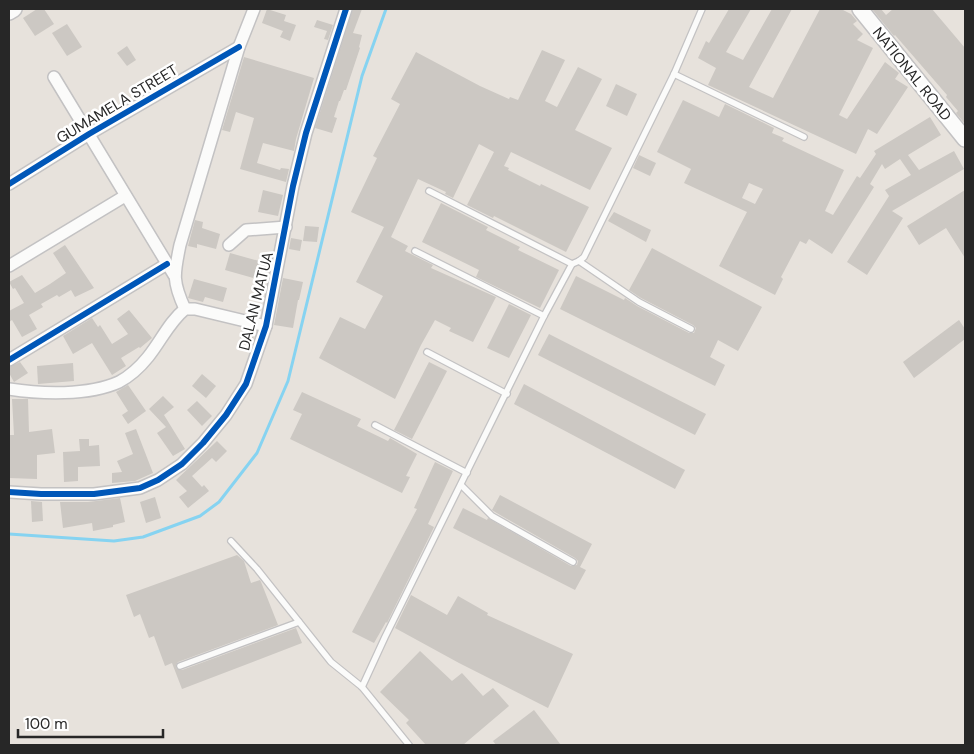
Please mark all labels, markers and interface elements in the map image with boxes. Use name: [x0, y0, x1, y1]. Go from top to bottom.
street label: NATIONAL ROAD: [868, 23, 956, 125]
street label: GUMAMELA STREET: [53, 60, 181, 148]
street label: DALAN MATUA: [234, 250, 278, 352]
scale bar: [18, 706, 162, 738]
text: 100 m: [25, 714, 68, 734]

